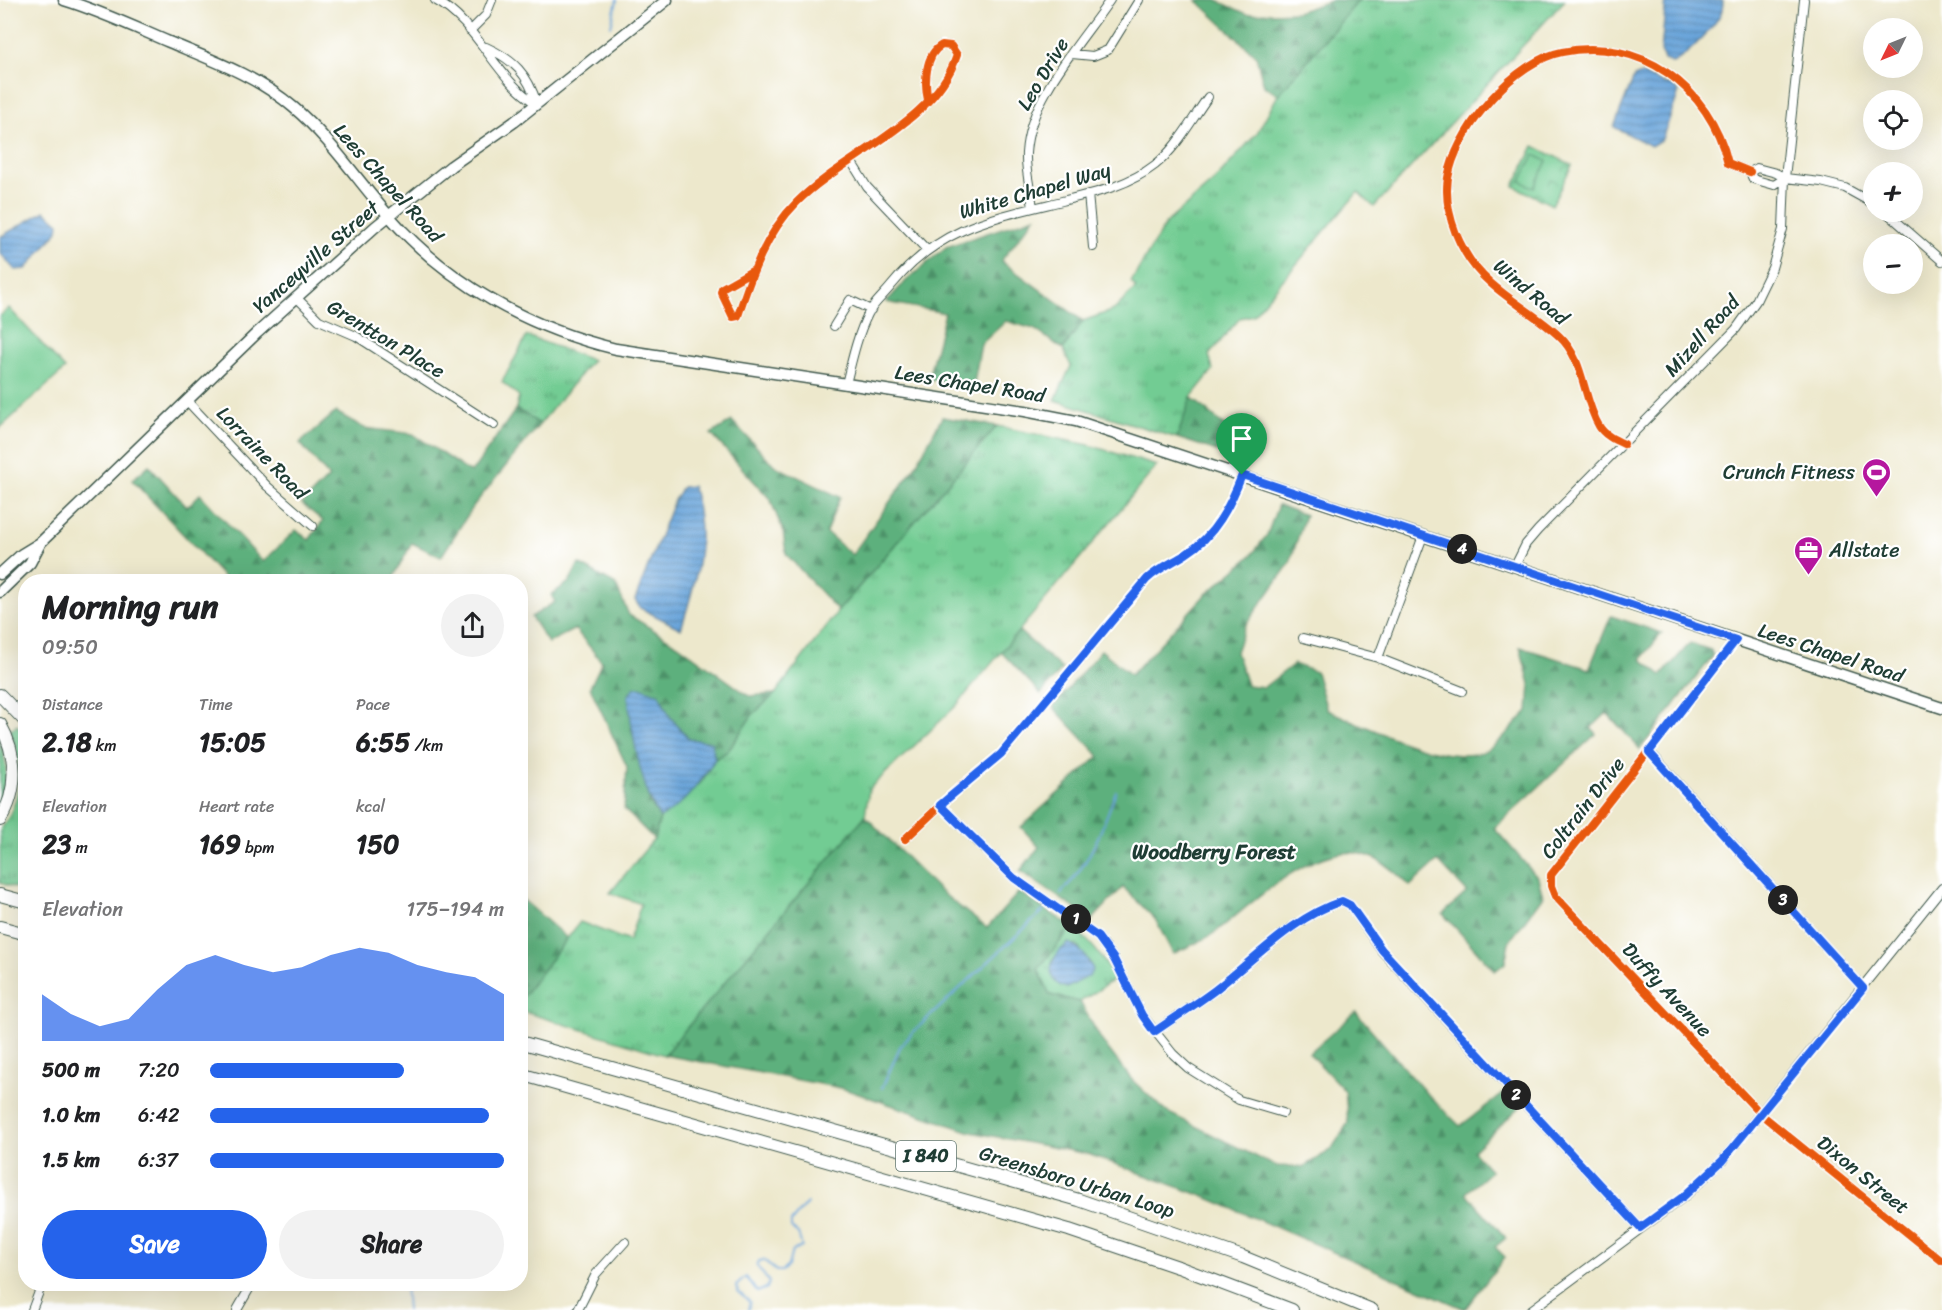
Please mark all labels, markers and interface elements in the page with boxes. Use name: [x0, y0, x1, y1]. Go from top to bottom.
north arrow: [1863, 18, 1923, 78]
map controls: [1863, 18, 1923, 294]
street label: Leo Drive: [1007, 31, 1079, 117]
button: locate: [1863, 90, 1923, 150]
street label: Lees Chapel Road: [324, 115, 453, 252]
street label: White Chapel Way: [955, 152, 1116, 229]
button: +: [1863, 162, 1923, 222]
street label: Yanceyville Street: [244, 191, 388, 322]
button: −: [1863, 234, 1923, 294]
street label: Wind Road: [1485, 250, 1578, 335]
street label: Mizell Road: [1655, 286, 1750, 385]
street label: Grentton Place: [320, 290, 452, 388]
street label: Lees Chapel Road: [892, 355, 1049, 413]
street label: Lorraine Road: [208, 397, 317, 510]
pin: [1216, 413, 1267, 475]
icon: arrive: [1225, 422, 1258, 455]
place label: Crunch Fitness: [1723, 455, 1856, 490]
sports icon: Crunch Fitness: [1860, 456, 1892, 498]
place label: Allstate: [1828, 533, 1900, 568]
pin: 4: [1447, 534, 1477, 564]
text: 4: [1457, 534, 1467, 563]
office icon: Allstate: [1792, 534, 1824, 576]
text: Morning run: [42, 578, 218, 636]
button: share: [441, 594, 504, 657]
street label: Lees Chapel Road: [1753, 613, 1910, 694]
text: 09:50: [42, 630, 98, 665]
text: Distance: [42, 690, 103, 719]
text: Time: [199, 690, 233, 719]
text: Pace: [356, 690, 390, 719]
text: 2.18: [42, 719, 92, 765]
text: 15:05: [199, 719, 266, 765]
text: 6:55: [356, 719, 410, 765]
text: km: [92, 731, 117, 760]
text: /km: [410, 731, 443, 760]
street label: Coltrain Drive: [1532, 749, 1634, 867]
text: Elevation: [42, 792, 107, 821]
text: Heart rate: [199, 792, 274, 821]
text: kcal: [356, 792, 385, 821]
text: 23: [42, 821, 71, 867]
text: 169: [199, 821, 241, 867]
text: 150: [356, 821, 399, 867]
text: m: [71, 833, 88, 862]
text: bpm: [241, 833, 275, 862]
district label: Woodberry Forest: [1132, 833, 1297, 871]
pin: 3: [1768, 885, 1798, 915]
text: 3: [1779, 885, 1787, 914]
text: Elevation: [42, 892, 123, 927]
text: 175–194 m: [407, 892, 504, 927]
pin: 1: [1061, 904, 1091, 934]
text: 1: [1073, 904, 1079, 933]
street label: Duffy Avenue: [1613, 934, 1721, 1046]
text: 500 m: [42, 1053, 100, 1088]
text: 7:20: [138, 1053, 180, 1088]
pin: 2: [1501, 1080, 1531, 1110]
text: 2: [1511, 1080, 1521, 1109]
text: 1.0 km: [42, 1098, 100, 1133]
text: 6:42: [138, 1098, 179, 1133]
street label: Dixon Street: [1809, 1126, 1917, 1224]
street label: Greensboro Urban Loop: [975, 1136, 1180, 1229]
road number: I 840: [896, 1141, 956, 1171]
text: 1.5 km: [42, 1143, 100, 1178]
text: 6:37: [138, 1143, 178, 1178]
button: Save: [42, 1210, 267, 1279]
button: Share: [279, 1210, 504, 1279]

